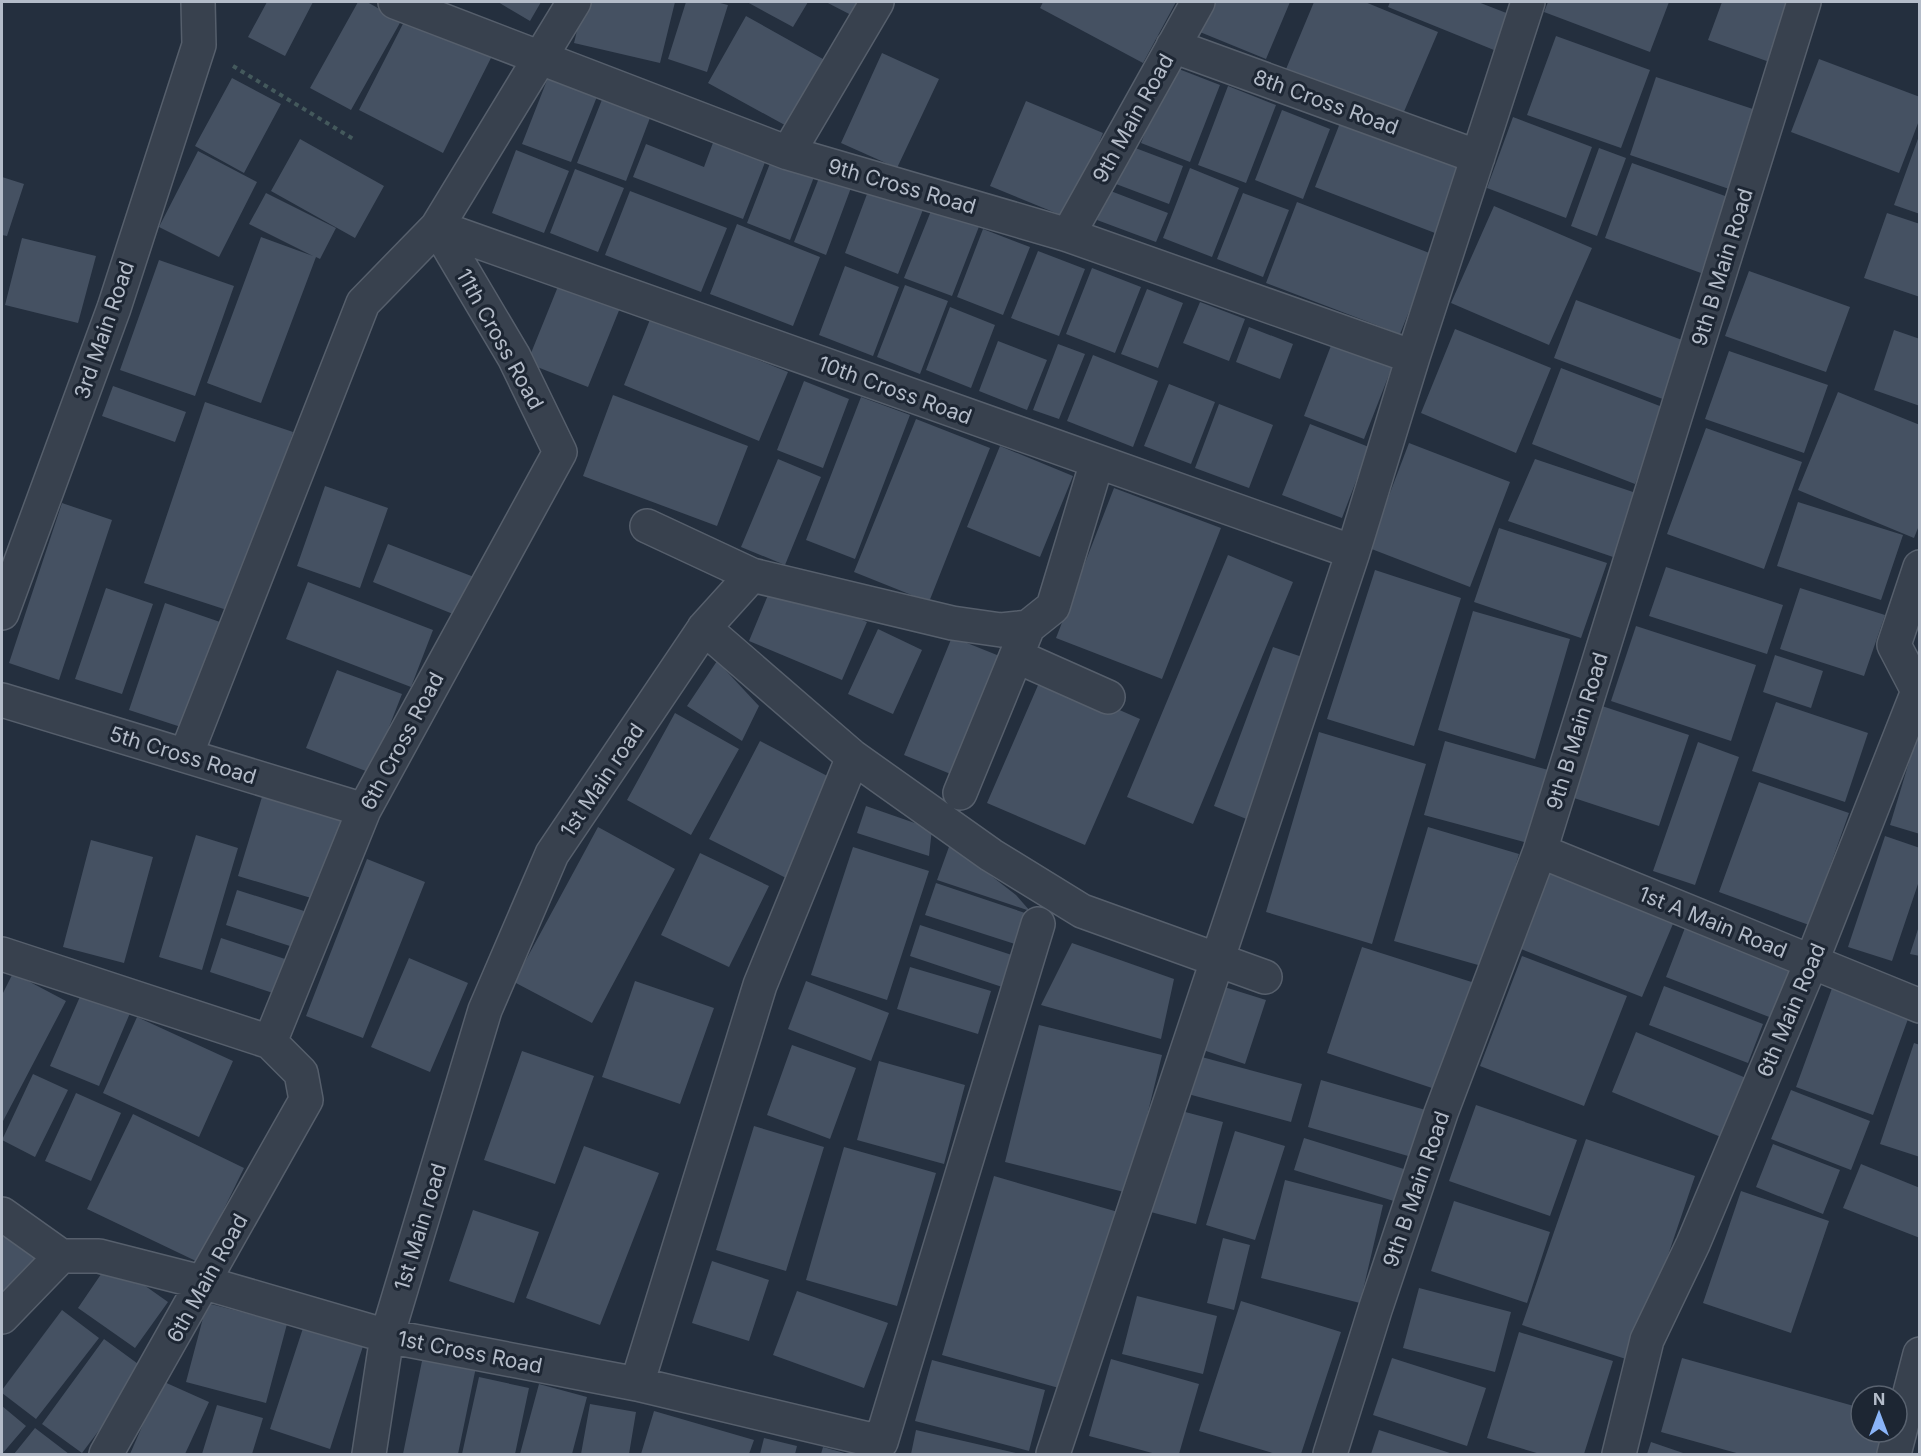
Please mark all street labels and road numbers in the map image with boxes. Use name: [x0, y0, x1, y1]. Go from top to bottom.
street label: 9th Main Road: [1087, 49, 1179, 187]
street label: 8th Cross Road: [1250, 64, 1402, 140]
street label: 9th Cross Road: [825, 153, 979, 219]
street label: 9th B Main Road: [1686, 185, 1758, 349]
street label: 3rd Main Road: [69, 258, 139, 402]
street label: 11th Cross Road: [451, 264, 549, 414]
street label: 10th Cross Road: [815, 351, 975, 429]
street label: 9th B Main Road: [1541, 649, 1613, 813]
street label: 6th Cross Road: [355, 668, 449, 814]
street label: 1st Main road: [555, 718, 649, 842]
street label: 5th Cross Road: [107, 721, 259, 789]
street label: 1st A Main Road: [1635, 881, 1791, 963]
street label: 6th Main Road: [1752, 939, 1830, 1081]
street label: 9th B Main Road: [1378, 1108, 1454, 1270]
street label: 1st Main road: [389, 1160, 451, 1294]
street label: 6th Main Road: [161, 1209, 253, 1347]
street label: 1st Cross Road: [396, 1326, 544, 1378]

